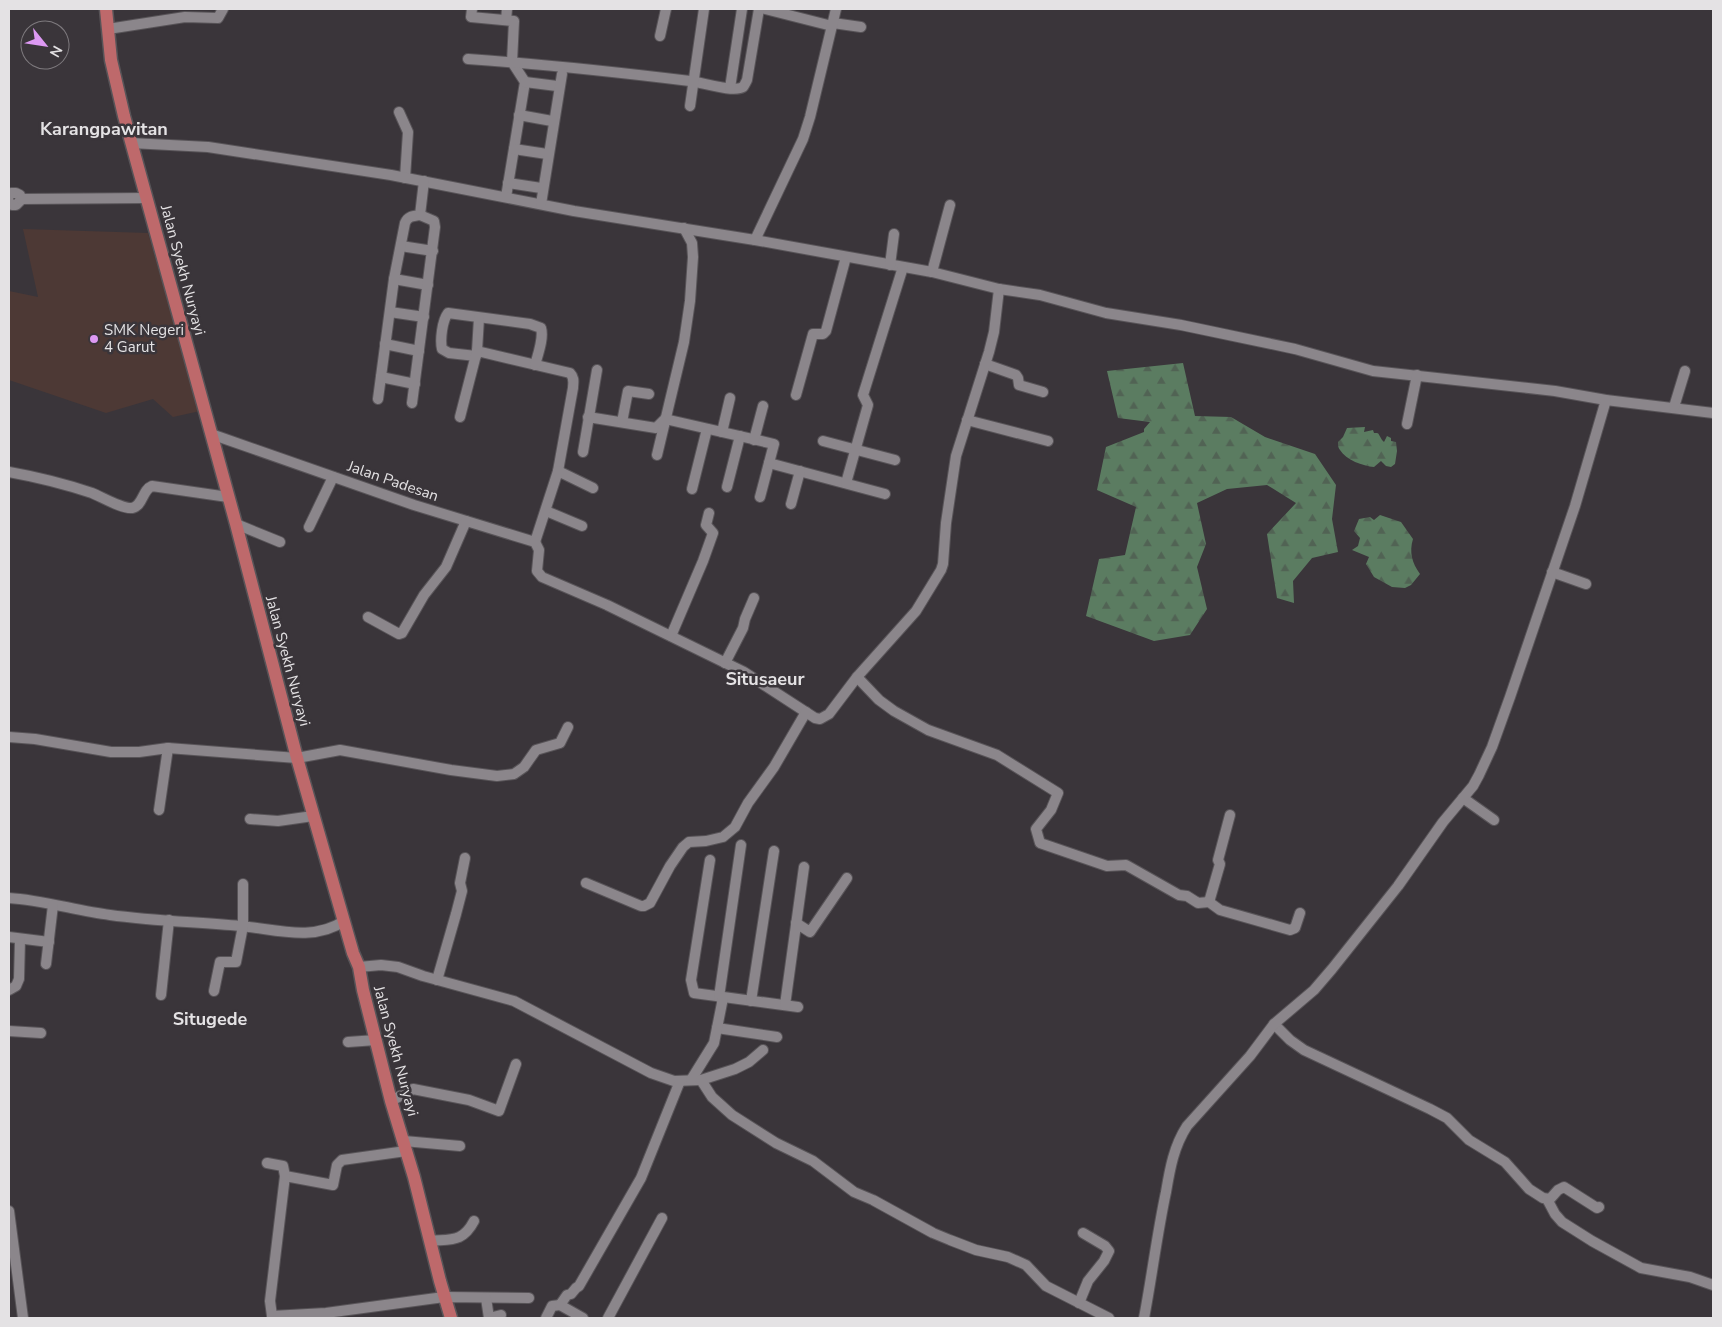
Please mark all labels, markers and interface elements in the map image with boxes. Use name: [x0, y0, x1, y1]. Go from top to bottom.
north arrow: [20, 20, 70, 70]
text: N: [45, 42, 67, 61]
district label: Karangpawitan: [40, 117, 168, 141]
street label: Jalan Syekh Nuryayi: [156, 202, 210, 337]
place label: SMK Negeri 4 Garut: [104, 320, 184, 357]
marker: SMK Negeri 4 Garut: [88, 333, 100, 345]
street label: Jalan Padesan: [344, 456, 441, 506]
street label: Jalan Syekh Nuryayi: [261, 593, 315, 728]
district label: Situsaeur: [725, 667, 805, 691]
street label: Jalan Syekh Nuryayi: [369, 983, 423, 1118]
district label: Situgede: [173, 1007, 247, 1031]

